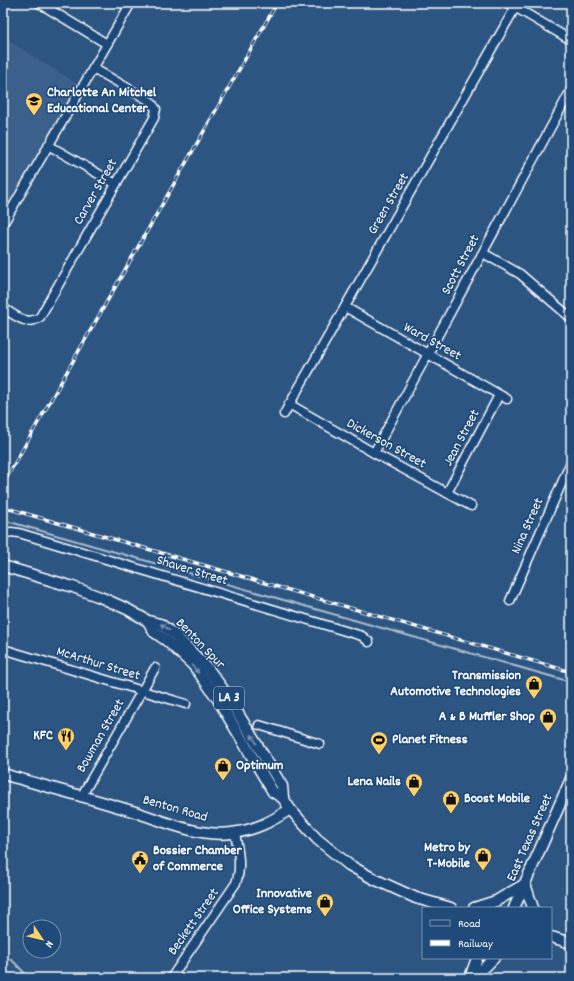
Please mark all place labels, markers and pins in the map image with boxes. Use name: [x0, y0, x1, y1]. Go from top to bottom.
place label: Charlotte An Mitchel Educational Center: [47, 83, 157, 119]
school or university icon: Charlotte An Mitchel Educational Center: [24, 91, 44, 116]
place label: Transmission Automotive Technologies: [390, 666, 522, 702]
shop icon: Transmission Automotive Technologies: [524, 674, 544, 699]
place label: A & B Muffler Shop: [439, 707, 536, 727]
shop icon: A & B Muffler Shop: [538, 707, 558, 732]
place label: KFC: [33, 726, 53, 746]
restaurant icon: KFC: [56, 726, 76, 751]
sports icon: Planet Fitness: [369, 730, 389, 755]
place label: Planet Fitness: [392, 730, 468, 750]
shop icon: Optimum: [213, 756, 233, 781]
place label: Optimum: [236, 756, 284, 776]
place label: Lena Nails: [348, 772, 401, 792]
shop icon: Lena Nails: [404, 772, 424, 797]
shop icon: Boost Mobile: [441, 789, 461, 814]
place label: Boost Mobile: [464, 789, 530, 809]
place label: Metro by T-Mobile: [424, 838, 471, 874]
place label: Bossier Chamber of Commerce: [153, 841, 243, 877]
shop icon: Metro by T-Mobile: [473, 846, 493, 871]
public building icon: Bossier Chamber of Commerce: [130, 849, 150, 874]
place label: Innovative Office Systems: [233, 884, 312, 920]
shop icon: Innovative Office Systems: [315, 892, 335, 917]

